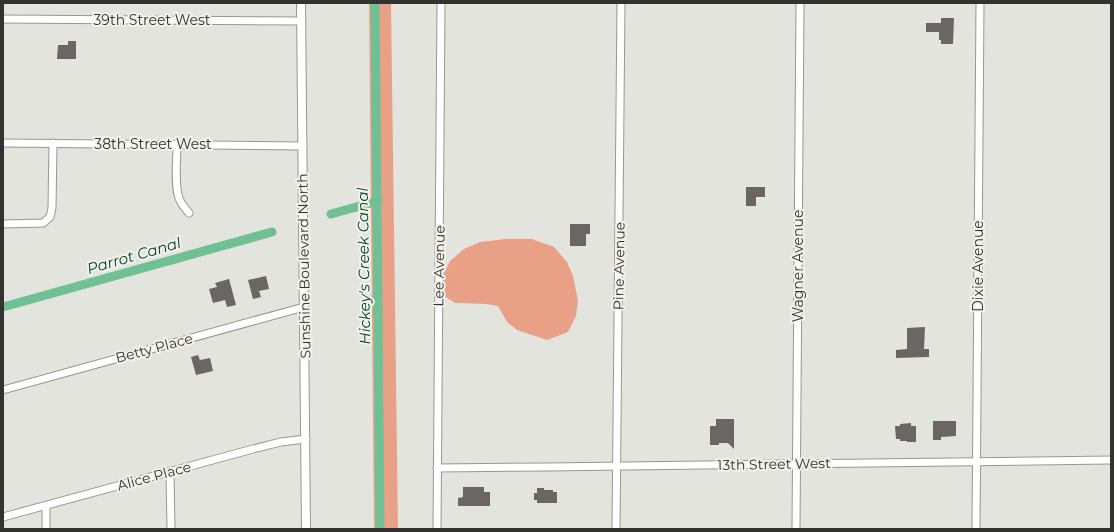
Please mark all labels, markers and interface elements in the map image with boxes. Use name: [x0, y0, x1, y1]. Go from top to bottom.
street label: 39th Street West: [93, 11, 211, 29]
street label: 38th Street West: [94, 135, 212, 153]
street label: Sunshine Boulevard North: [293, 173, 315, 359]
water label: Hickey's Creek Canal: [353, 187, 374, 345]
street label: Wagner Avenue: [789, 210, 807, 322]
street label: Dixie Avenue: [969, 220, 987, 312]
street label: Pine Avenue: [609, 222, 629, 310]
street label: Lee Avenue: [429, 225, 449, 307]
water label: Parrot Canal: [85, 233, 183, 278]
street label: Betty Place: [113, 329, 195, 367]
street label: 13th Street West: [717, 454, 831, 474]
street label: Alice Place: [115, 458, 193, 494]

